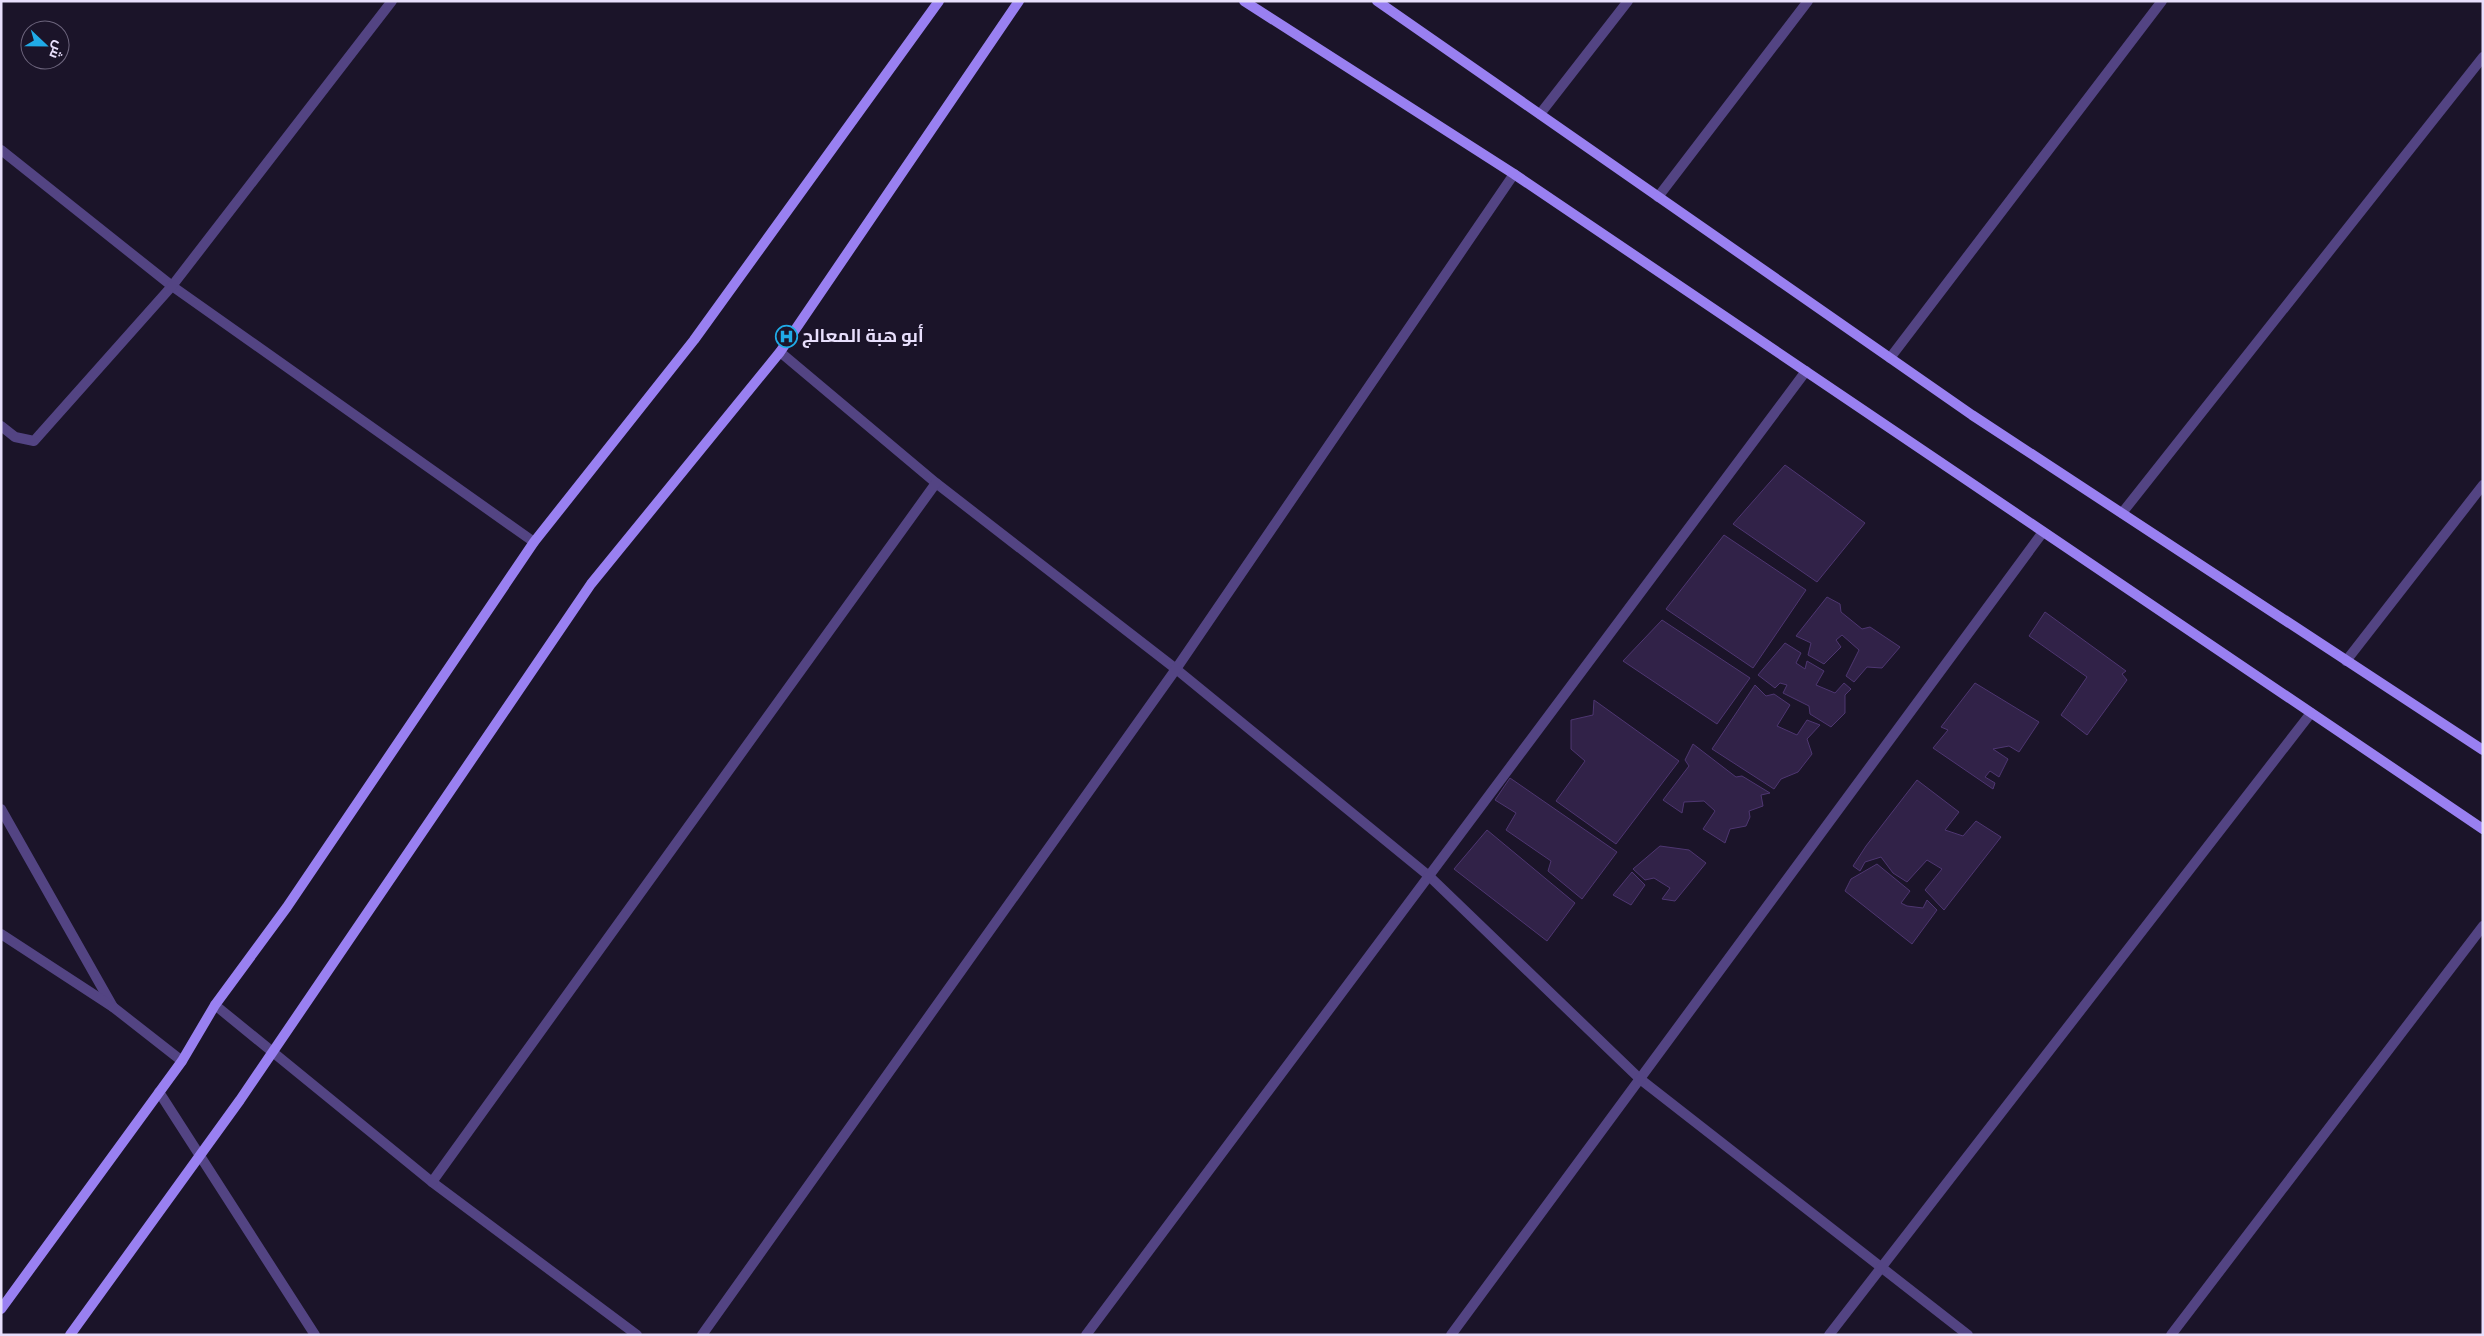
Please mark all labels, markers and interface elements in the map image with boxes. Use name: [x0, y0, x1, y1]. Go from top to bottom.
north arrow: [20, 20, 70, 70]
text: ش: [45, 38, 68, 61]
place label: أبو هبة المعالج: [802, 323, 924, 348]
hospital icon: أبو هبة المعالج: [774, 324, 798, 348]

